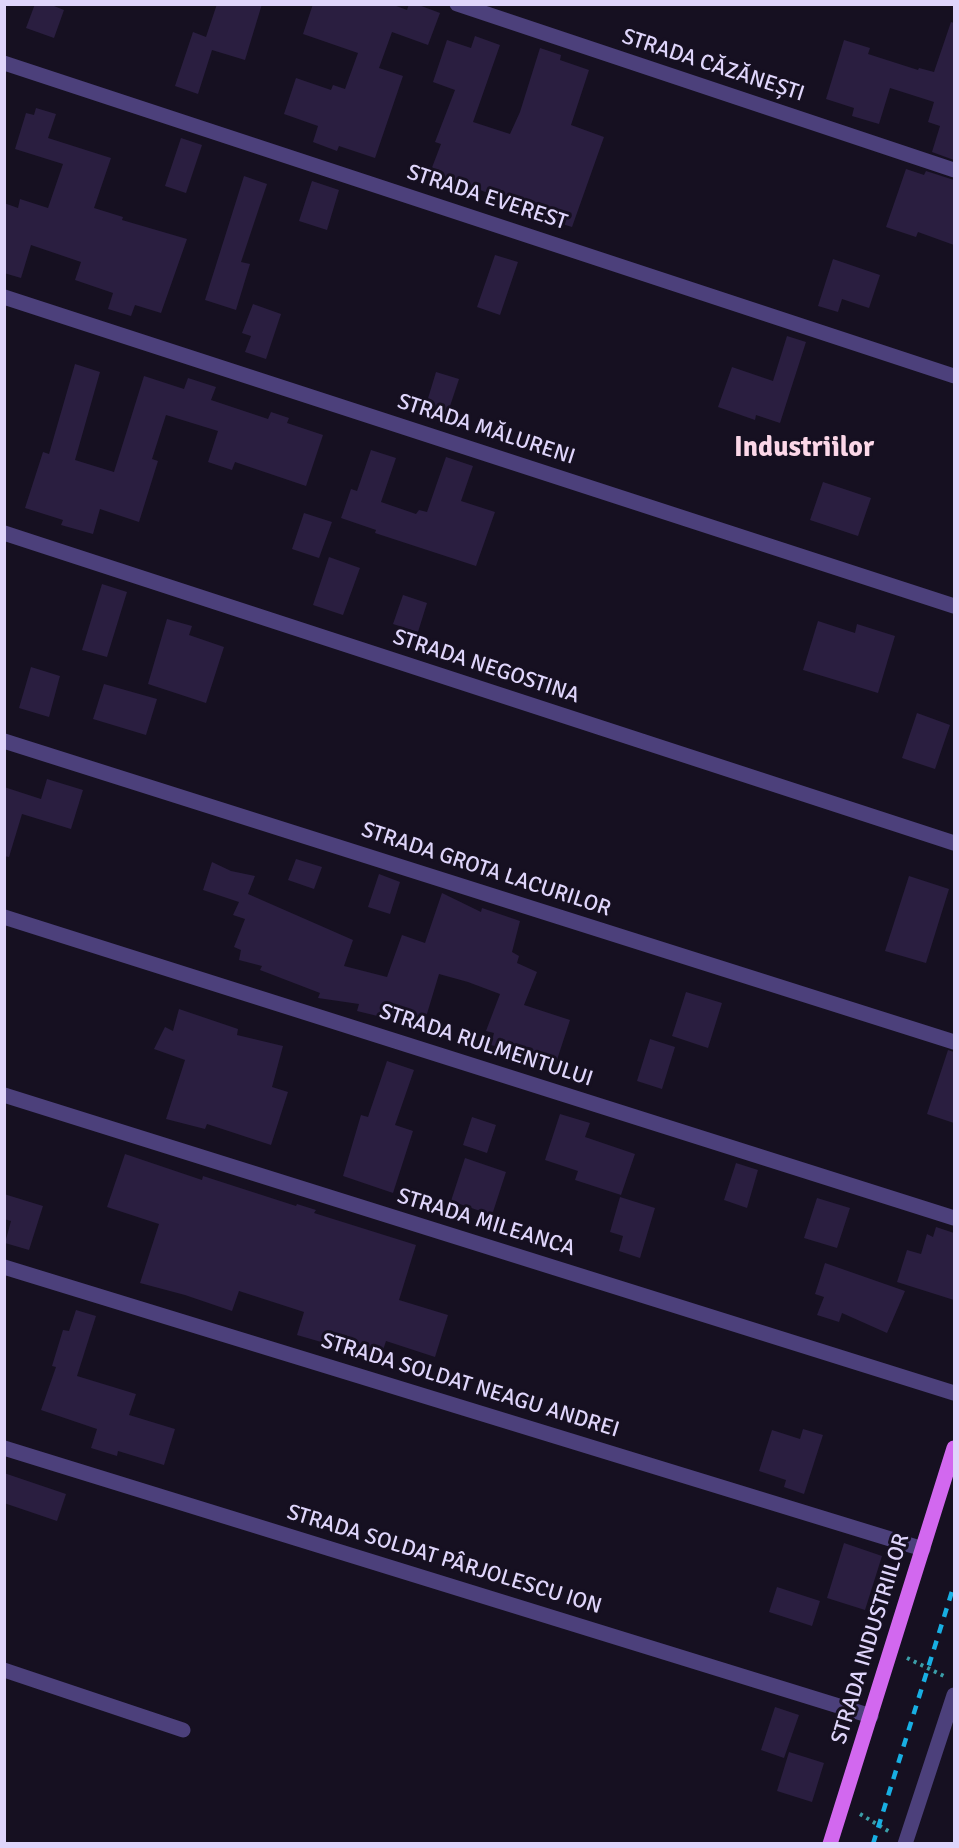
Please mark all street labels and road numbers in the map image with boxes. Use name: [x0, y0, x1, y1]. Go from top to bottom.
street label: STRADA CĂZĂNEȘTI: [618, 24, 808, 108]
street label: STRADA EVEREST: [403, 160, 571, 236]
street label: STRADA MĂLURENI: [394, 389, 578, 471]
street label: STRADA NEGOSTINA: [389, 624, 583, 710]
street label: STRADA GROTA LACURILOR: [358, 817, 614, 923]
street label: STRADA RULMENTULUI: [376, 999, 596, 1093]
street label: STRADA MILEANCA: [394, 1183, 578, 1263]
street label: STRADA SOLDAT NEAGU ANDREI: [318, 1328, 622, 1444]
street label: STRADA SOLDAT PÂRJOLESCU ION: [284, 1499, 604, 1621]
street label: STRADA INDUSTRIILOR: [826, 1530, 916, 1748]

